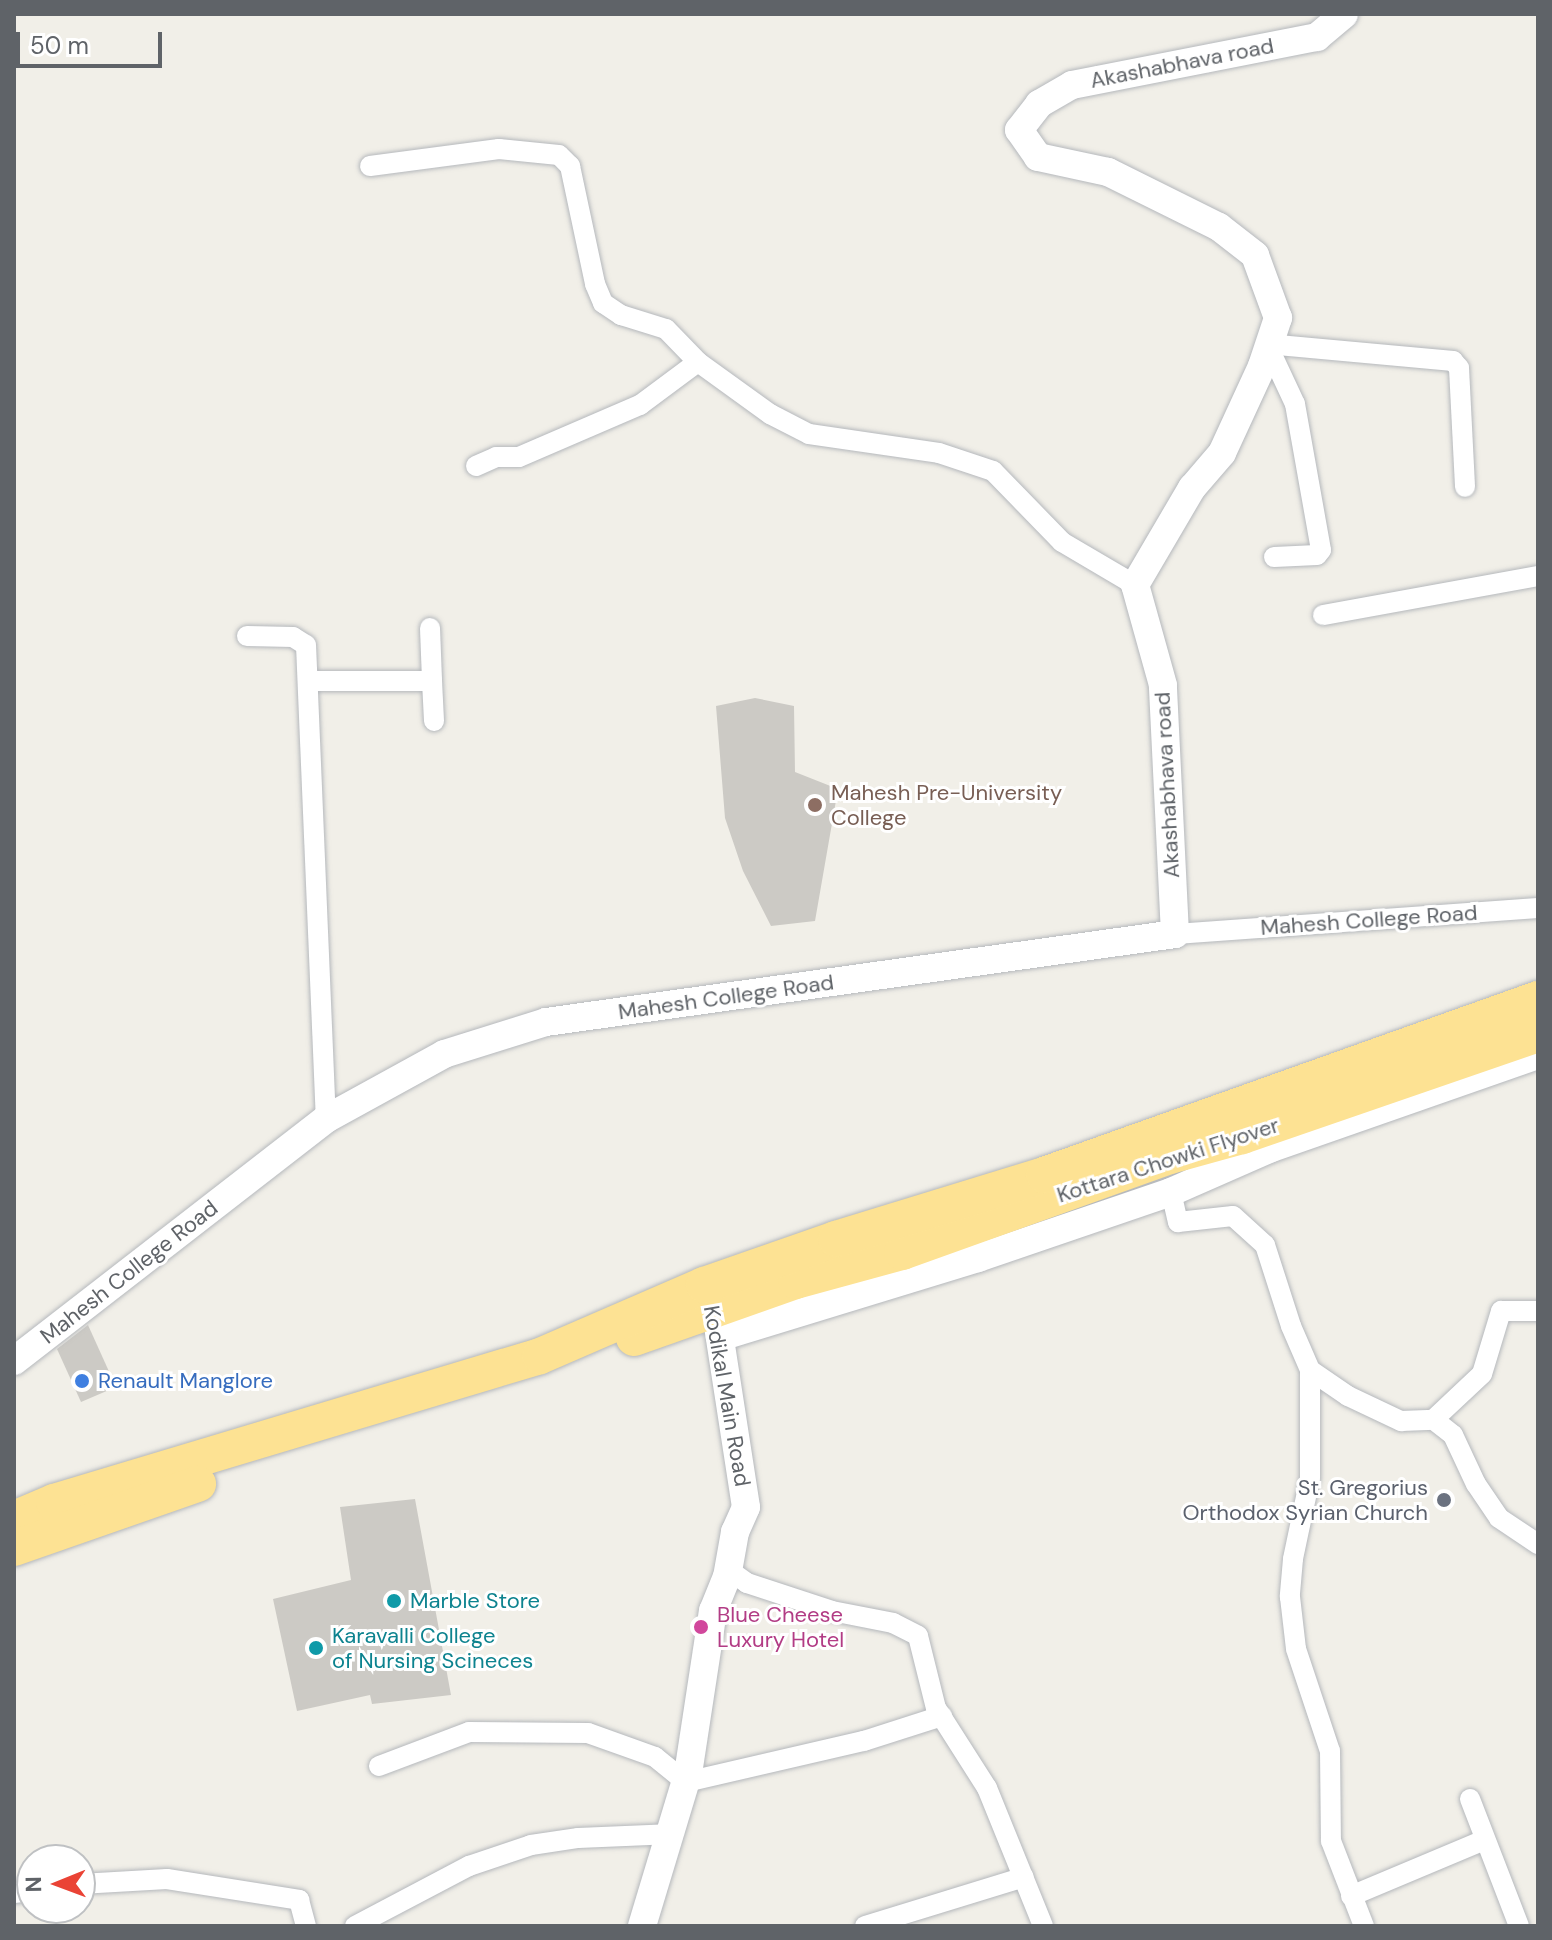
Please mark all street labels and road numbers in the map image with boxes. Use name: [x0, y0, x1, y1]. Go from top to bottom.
street label: Akashabhava road: [1088, 32, 1276, 94]
street label: Akashabhava road: [1149, 691, 1185, 879]
street label: Mahesh College Road: [1260, 899, 1478, 941]
street label: Mahesh College Road: [616, 969, 836, 1025]
street label: Kottara Chowki Flyover: [1054, 1112, 1282, 1208]
street label: Mahesh College Road: [35, 1195, 223, 1349]
street label: Kodikal Main Road: [698, 1303, 756, 1489]

